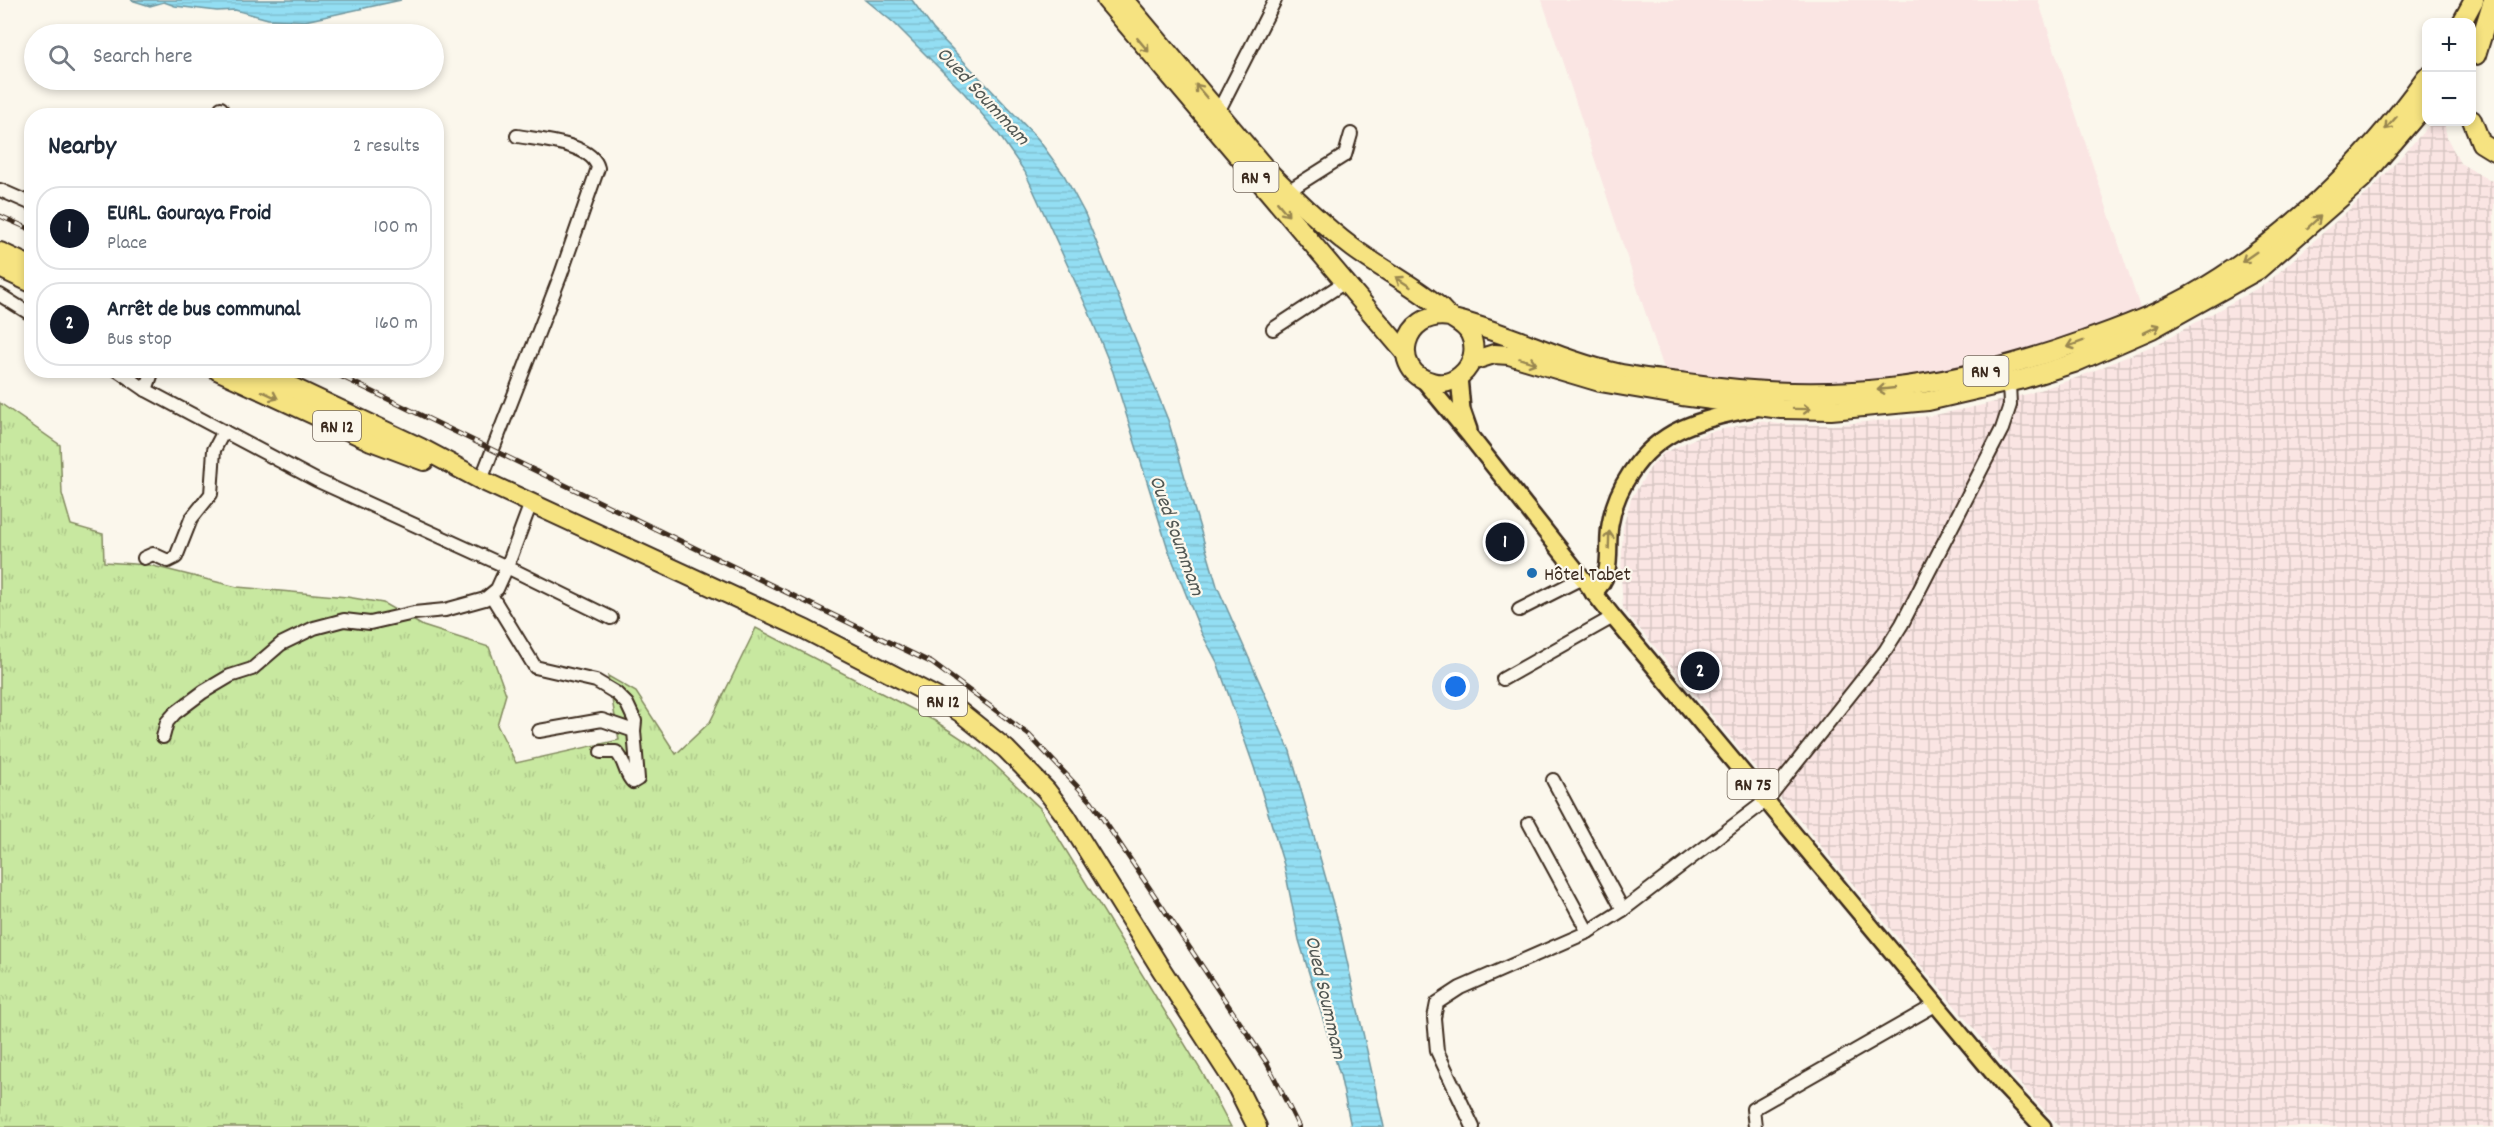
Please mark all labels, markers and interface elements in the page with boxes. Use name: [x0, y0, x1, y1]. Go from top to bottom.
map controls: [2422, 18, 2476, 126]
button: +: [2422, 18, 2476, 72]
search box: [24, 24, 444, 90]
one-way arrow: [1137, 37, 1150, 53]
icon: search: [45, 41, 78, 74]
water label: Oued Soummam: [928, 41, 1036, 154]
text: Search here: [93, 42, 192, 73]
button: −: [2422, 72, 2476, 126]
one-way arrow: [1194, 83, 1207, 99]
one-way arrow: [2384, 116, 2398, 131]
text: Nearby: [48, 129, 116, 166]
text: 2 results: [353, 133, 420, 161]
road number: RN 9: [1234, 162, 1278, 192]
text: EURL. Gouraya Froid: [107, 199, 271, 230]
one-way arrow: [1277, 201, 1290, 217]
text: 1: [67, 214, 72, 242]
text: 100 m: [374, 214, 418, 242]
one-way arrow: [2307, 215, 2322, 229]
text: Place: [107, 230, 147, 258]
one-way arrow: [2242, 251, 2258, 263]
one-way arrow: [1395, 275, 1412, 287]
text: Arrêt de bus communal: [107, 295, 300, 326]
text: 2: [65, 310, 74, 338]
text: 160 m: [375, 310, 418, 338]
one-way arrow: [2143, 322, 2161, 334]
text: Bus stop: [107, 326, 172, 354]
one-way arrow: [2067, 339, 2085, 350]
one-way arrow: [1518, 356, 1537, 367]
road number: RN 9: [1964, 356, 2008, 386]
one-way arrow: [1877, 384, 1897, 395]
one-way arrow: [260, 389, 278, 401]
one-way arrow: [1791, 404, 1811, 415]
road number: RN 12: [313, 411, 361, 441]
water label: Oued Soummam: [1140, 472, 1211, 601]
pin: 1: [1486, 520, 1524, 564]
one-way arrow: [1604, 530, 1615, 550]
place label: Hôtel Tabet: [1544, 562, 1631, 590]
marker: Hôtel Tabet: [1525, 566, 1539, 580]
pin: 2: [1680, 648, 1720, 694]
your location: [1441, 672, 1470, 701]
road number: RN 12: [919, 686, 967, 716]
road number: RN 75: [1728, 769, 1778, 799]
water label: Oued Soummam: [1295, 933, 1353, 1063]

